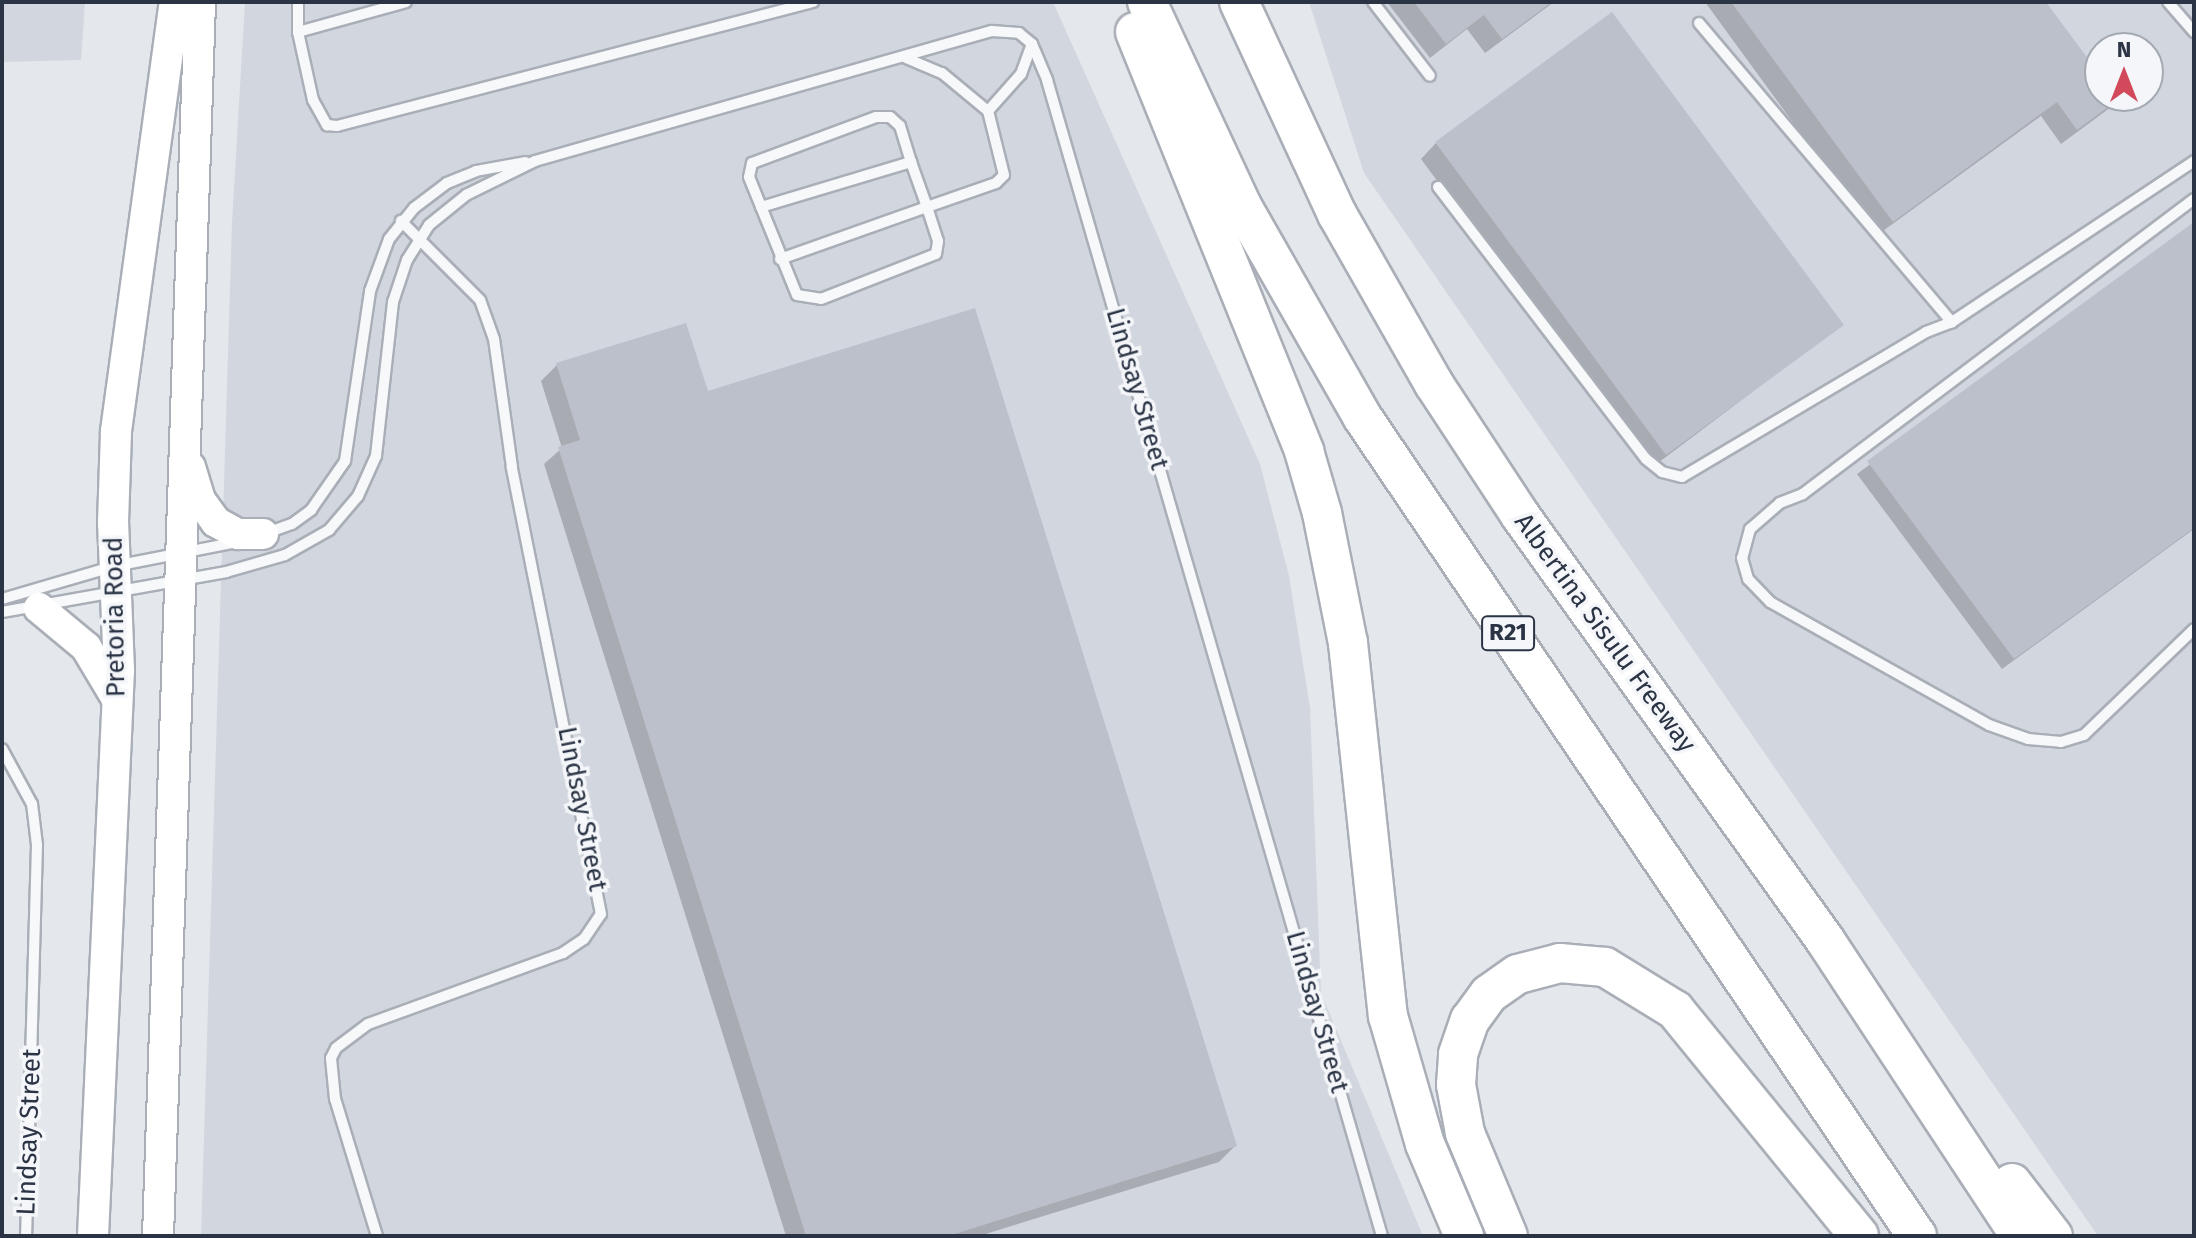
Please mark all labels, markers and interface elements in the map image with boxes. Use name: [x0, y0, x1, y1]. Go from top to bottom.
north arrow: [2084, 32, 2164, 112]
text: N: [2117, 36, 2131, 63]
street label: Lindsay Street: [1099, 304, 1175, 474]
street label: Albertina Sisulu Freeway: [1508, 507, 1702, 759]
street label: Pretoria Road: [98, 536, 132, 698]
road number: R21: [1480, 613, 1536, 653]
street label: Lindsay Street: [551, 724, 613, 894]
street label: Lindsay Street: [1279, 927, 1355, 1097]
street label: Lindsay Street: [10, 1048, 48, 1216]

